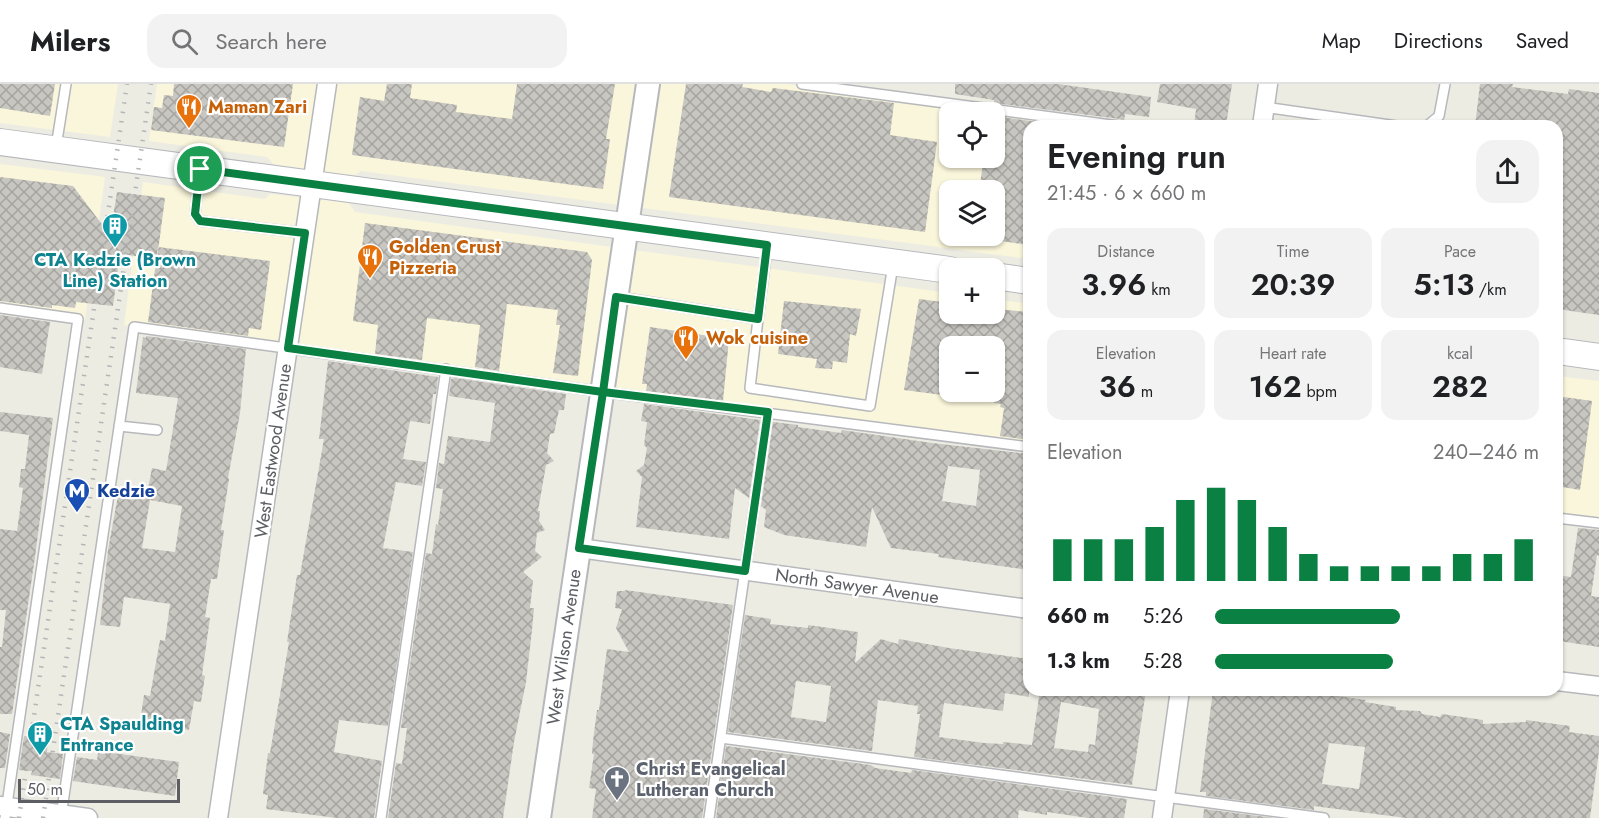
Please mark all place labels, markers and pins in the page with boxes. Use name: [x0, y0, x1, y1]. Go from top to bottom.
restaurant icon: Maman Zari: [174, 92, 204, 130]
place label: Maman Zari: [208, 94, 307, 120]
pin: [174, 143, 225, 194]
building icon: CTA Kedzie (Brown Line) Station: [100, 211, 130, 249]
place label: Golden Crust Pizzeria: [389, 234, 501, 281]
restaurant icon: Golden Crust Pizzeria: [355, 242, 385, 280]
place label: CTA Kedzie (Brown Line) Station: [34, 247, 196, 294]
restaurant icon: Wok cuisine: [671, 323, 701, 361]
place label: Wok cuisine: [706, 325, 808, 351]
metro station icon: Kedzie: [62, 476, 92, 514]
place label: Kedzie: [97, 478, 155, 504]
place label: CTA Spaulding Entrance: [60, 711, 184, 758]
building icon: CTA Spaulding Entrance: [25, 719, 55, 757]
place label: Christ Evangelical Lutheran Church: [636, 756, 786, 803]
church icon: Christ Evangelical Lutheran Church: [602, 764, 632, 802]

